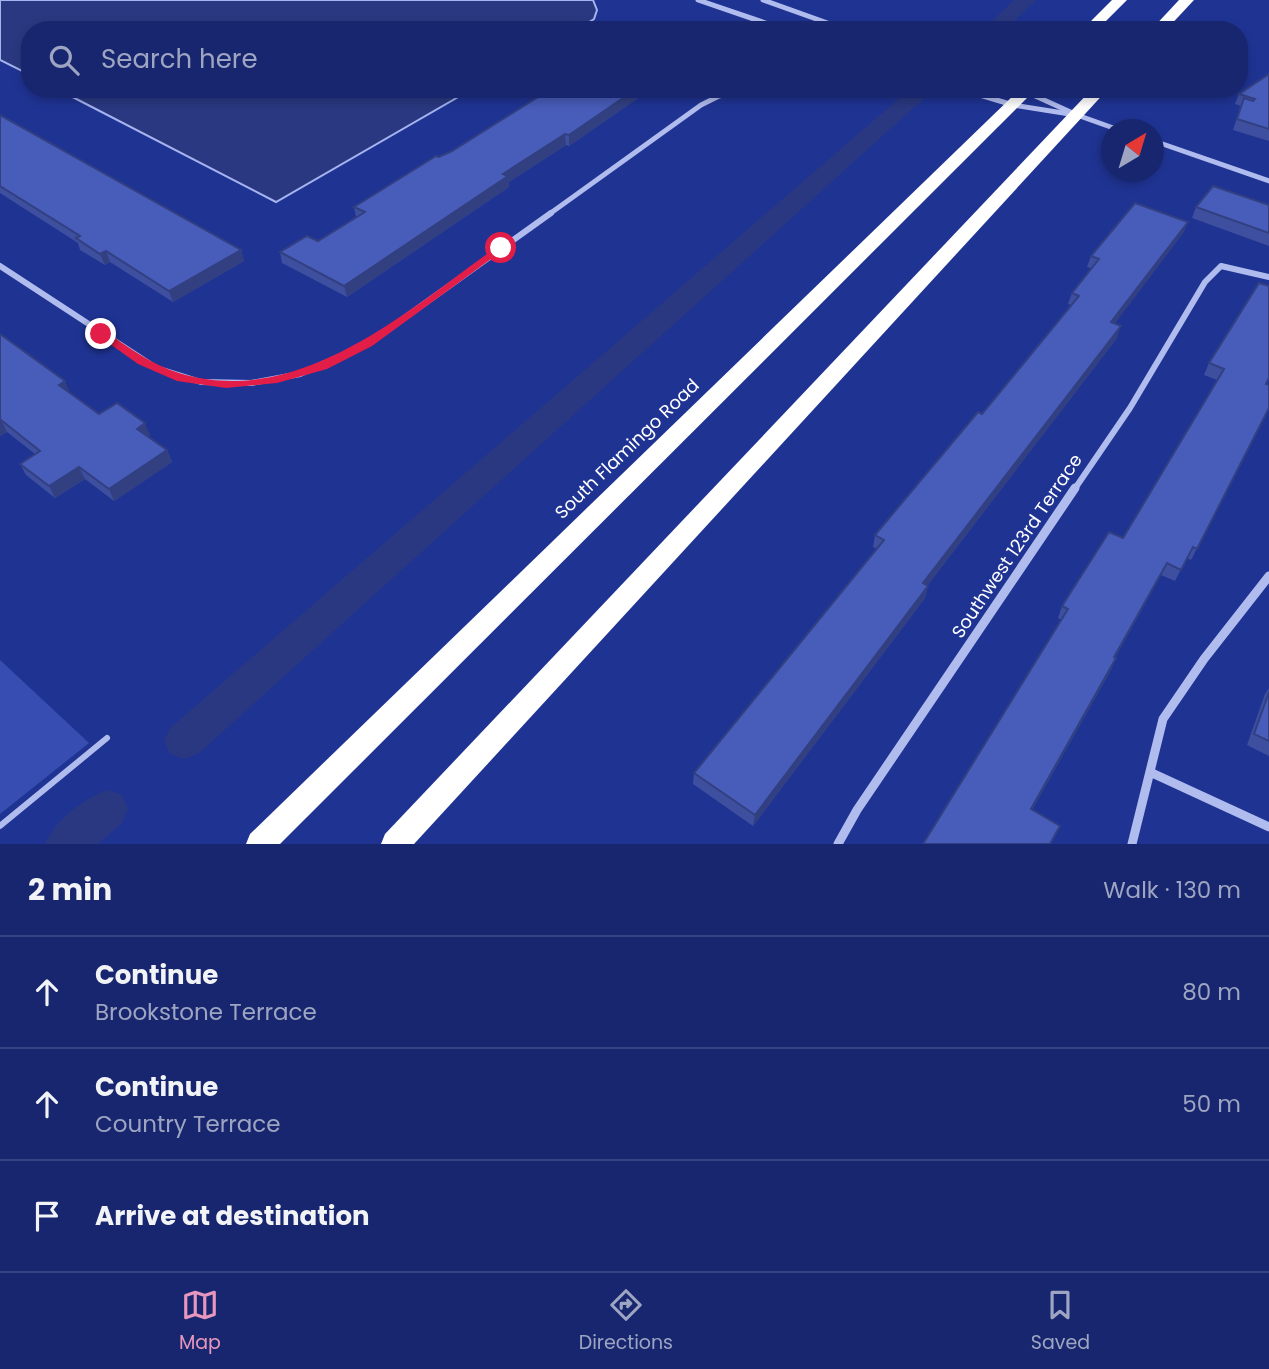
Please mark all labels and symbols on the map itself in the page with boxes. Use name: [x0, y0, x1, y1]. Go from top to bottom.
north arrow: [1101, 119, 1164, 182]
route start: [485, 232, 516, 263]
route end: [85, 318, 116, 349]
street label: South Flamingo Road: [549, 373, 704, 524]
street label: Southwest 123rd Terrace: [945, 449, 1088, 643]

